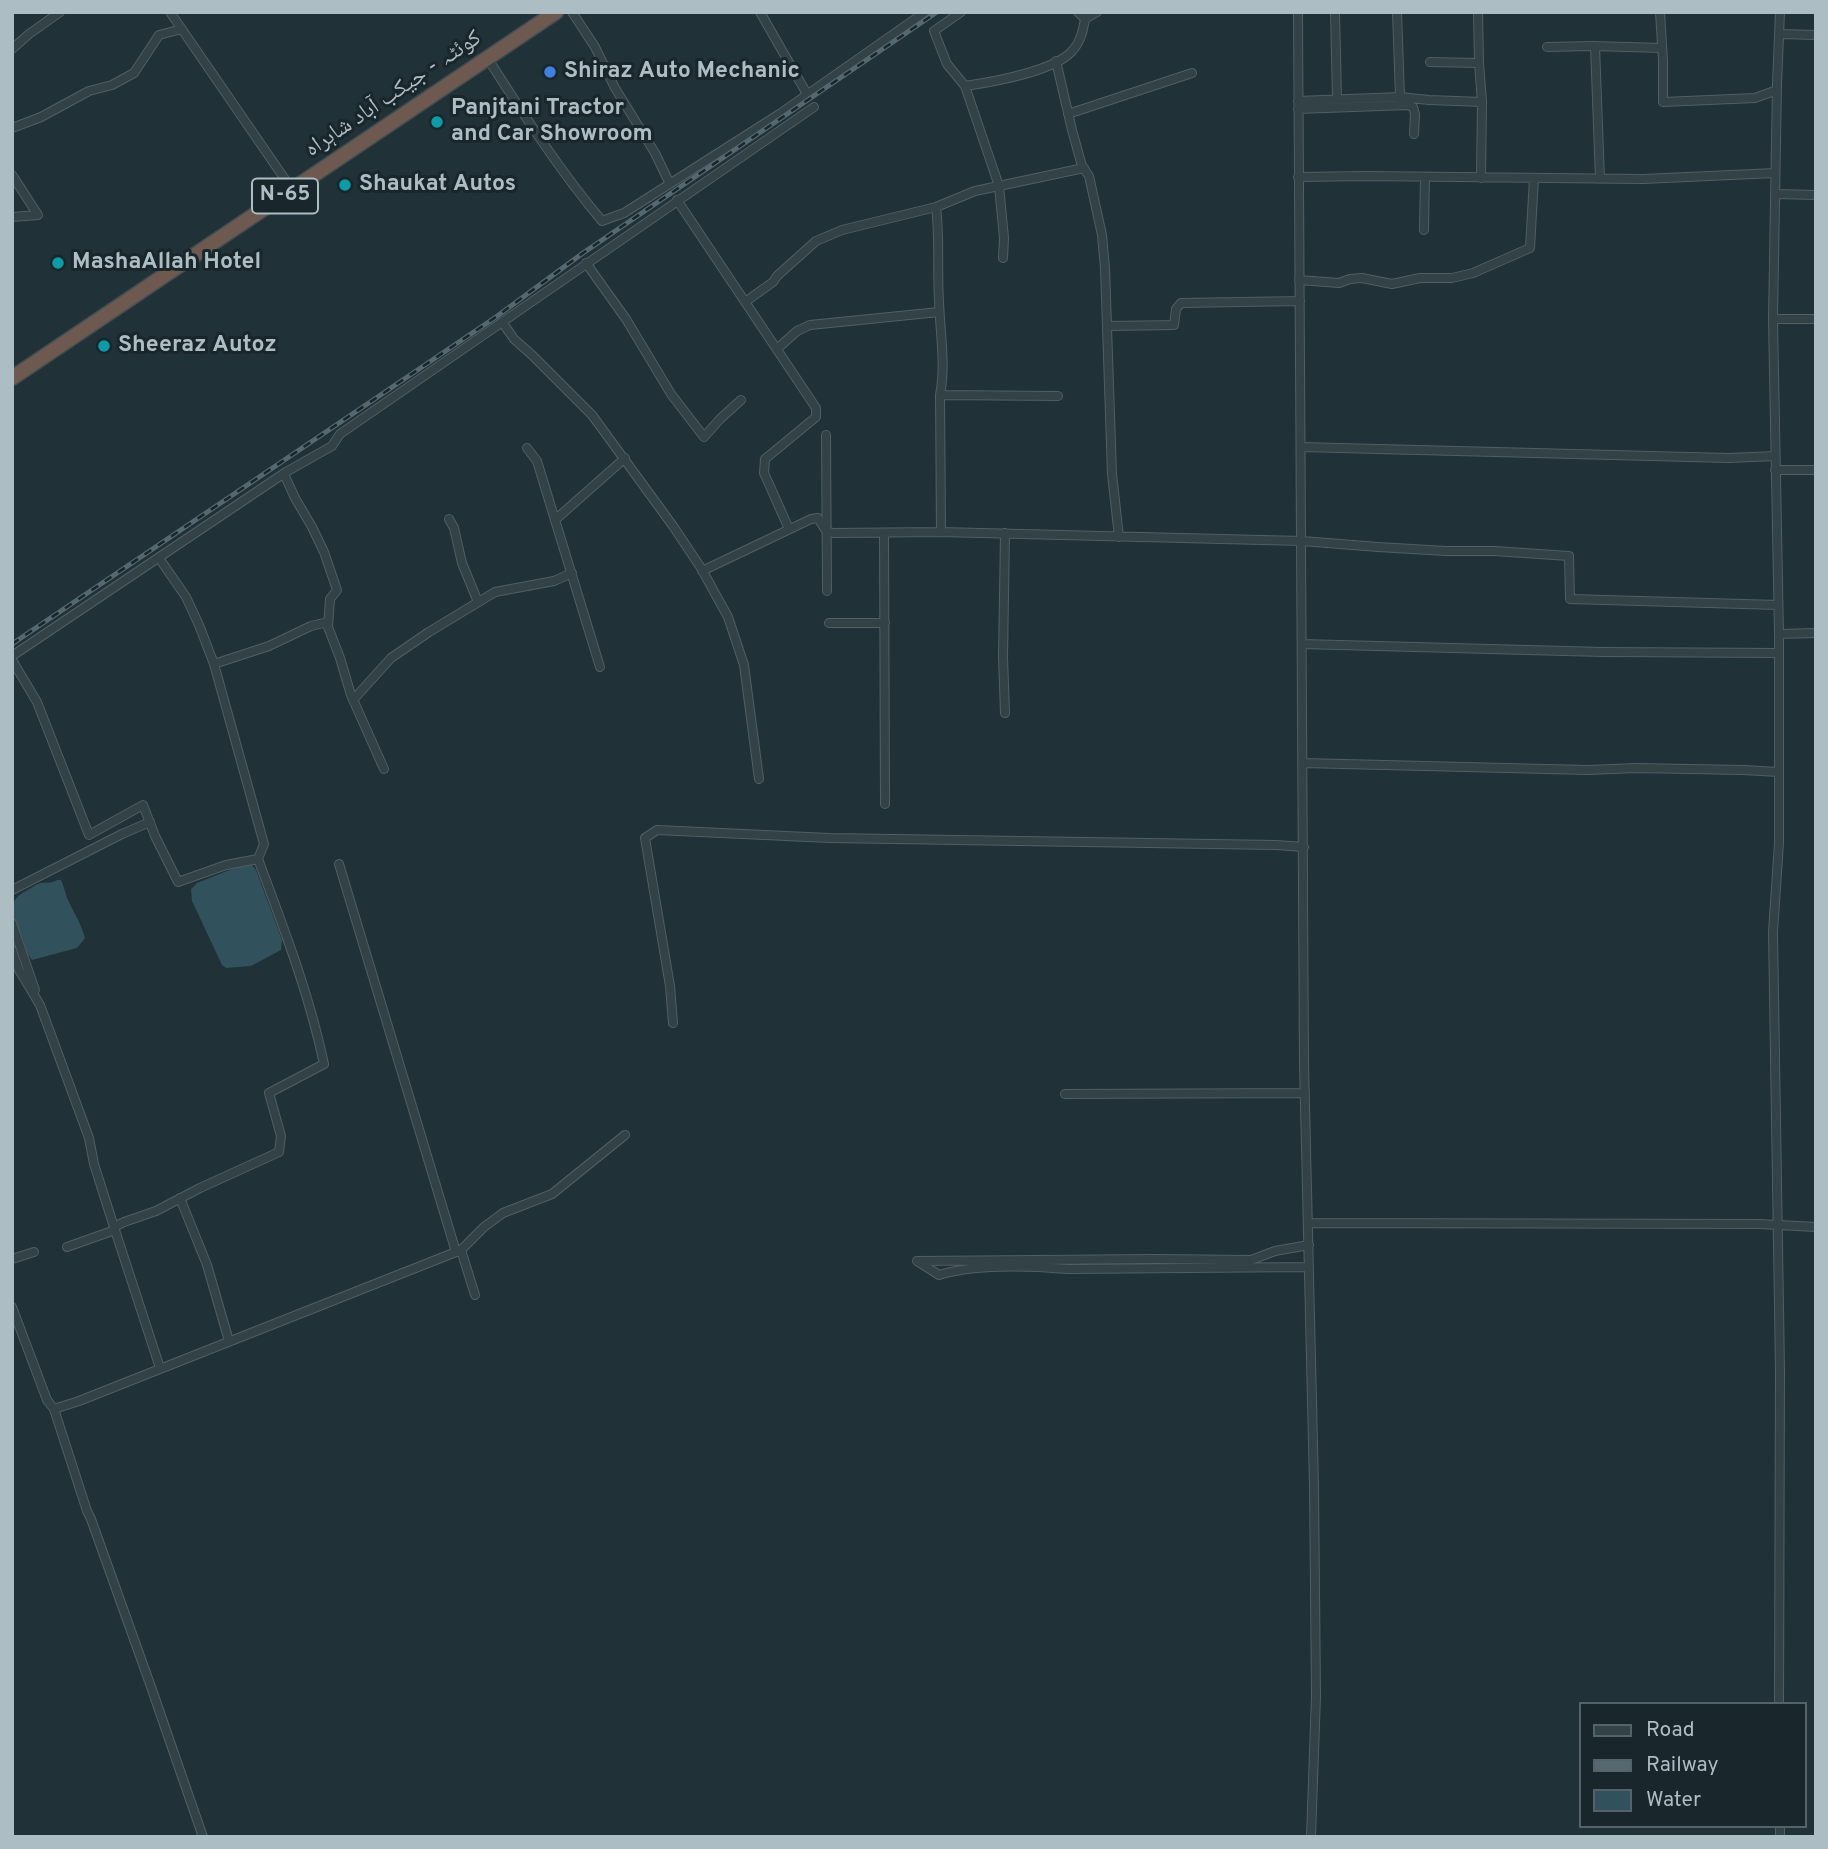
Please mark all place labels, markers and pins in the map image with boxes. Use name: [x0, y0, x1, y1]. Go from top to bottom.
place label: Shiraz Auto Mechanic: [564, 58, 800, 86]
marker: Shiraz Auto Mechanic: [542, 64, 558, 80]
place label: Panjtani Tractor and Car Showroom: [451, 95, 653, 149]
marker: Panjtani Tractor and Car Showroom: [429, 114, 445, 130]
place label: Shaukat Autos: [359, 171, 516, 199]
marker: Shaukat Autos: [337, 177, 353, 193]
place label: MashaAllah Hotel: [72, 249, 261, 277]
marker: MashaAllah Hotel: [50, 255, 66, 271]
place label: Sheeraz Autoz: [118, 332, 277, 360]
marker: Sheeraz Autoz: [96, 338, 112, 354]

